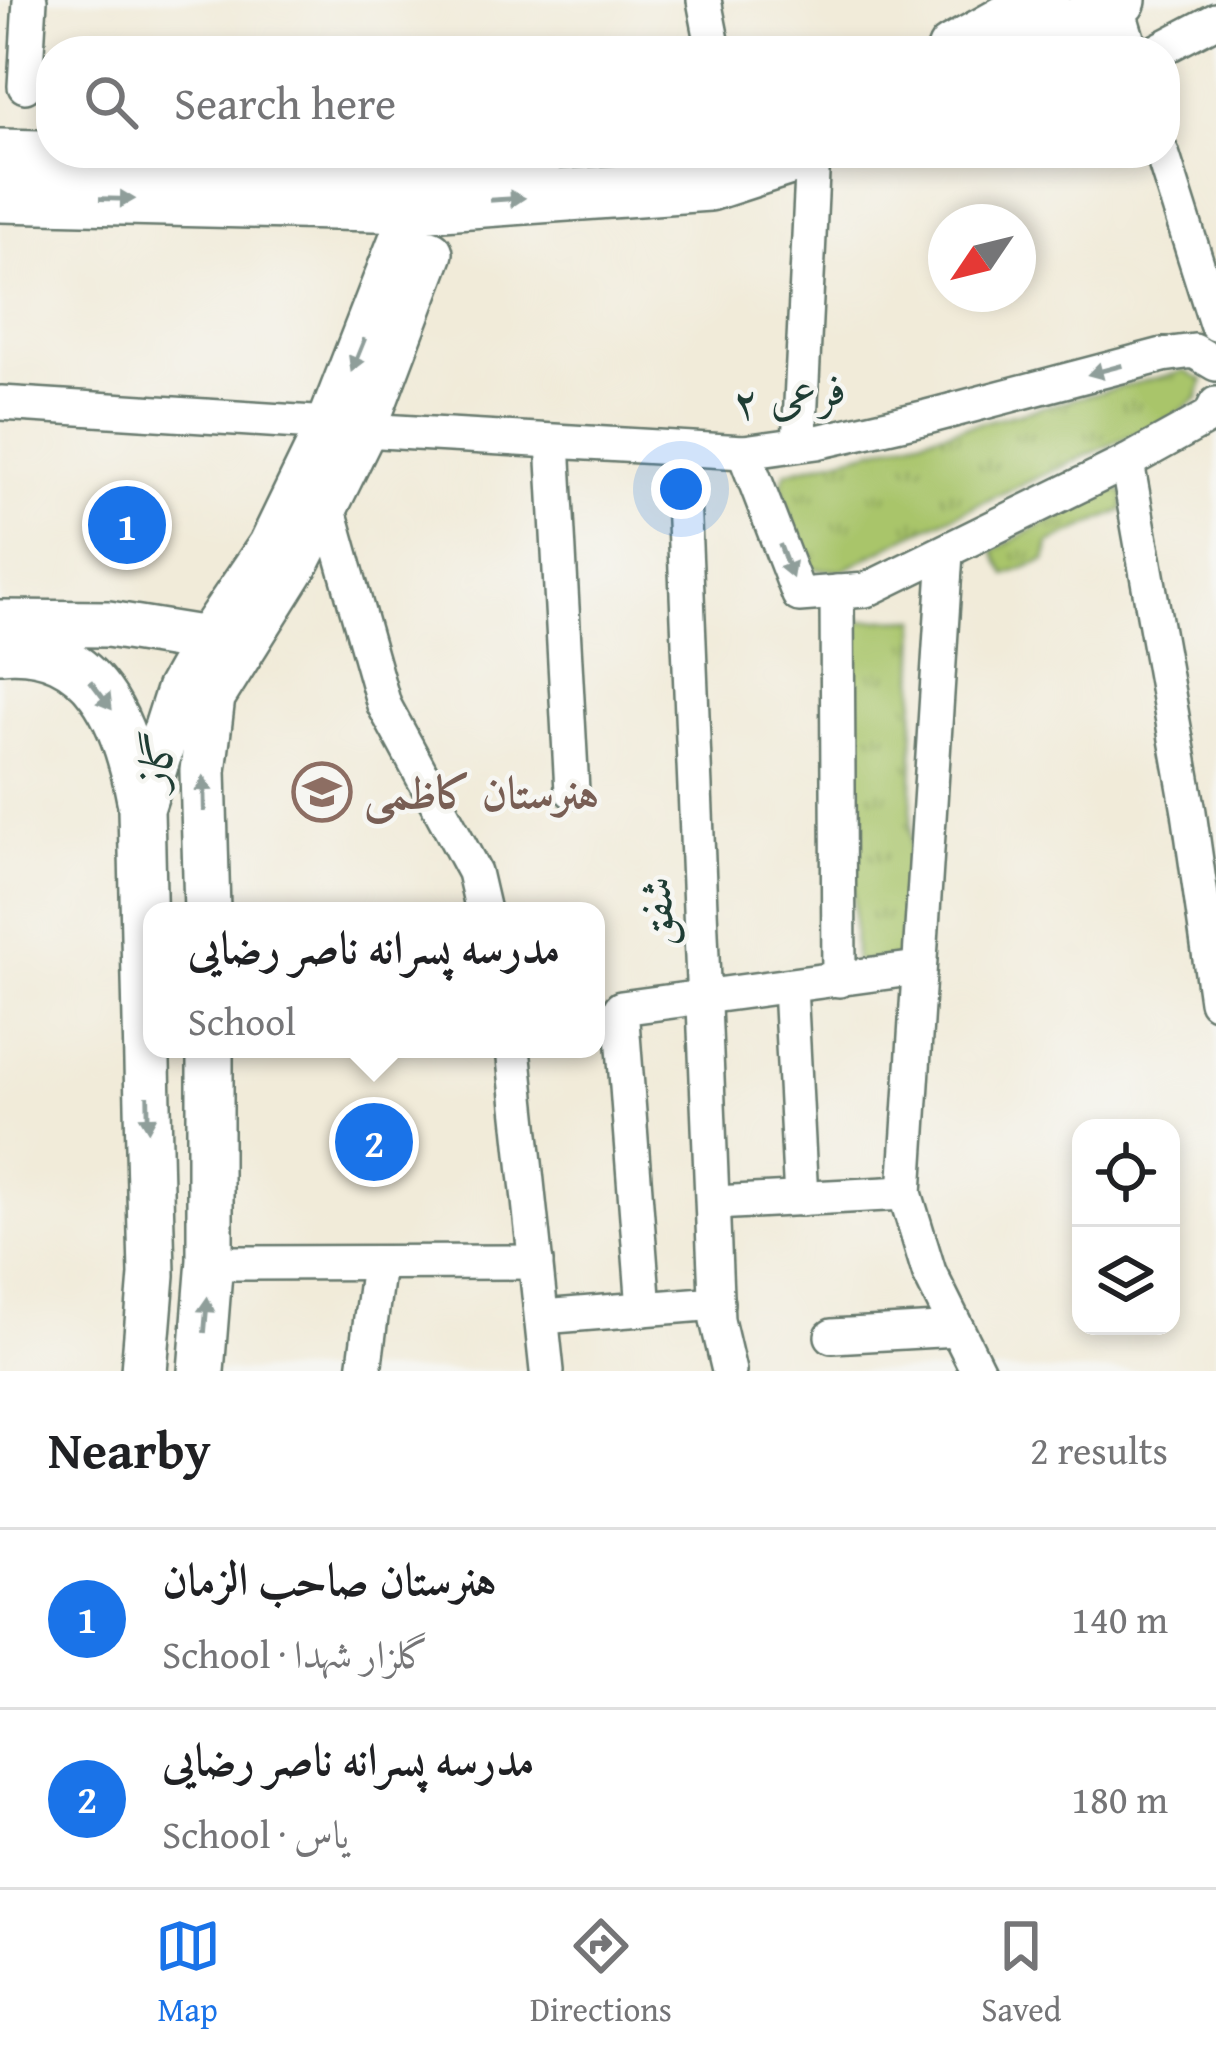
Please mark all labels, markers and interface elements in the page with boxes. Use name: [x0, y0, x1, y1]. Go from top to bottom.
search box: [36, 36, 1180, 168]
icon: search: [78, 69, 144, 135]
text: Search here: [174, 70, 396, 135]
one-way arrow: [99, 189, 137, 208]
one-way arrow: [489, 190, 526, 209]
north arrow: [928, 204, 1036, 312]
one-way arrow: [348, 337, 367, 373]
street label: فرعی ۲: [728, 354, 850, 435]
one-way arrow: [1086, 361, 1123, 380]
your location: [651, 459, 711, 519]
pin: 1: [88, 480, 166, 570]
one-way arrow: [778, 544, 797, 580]
one-way arrow: [88, 679, 112, 711]
street label: گاز: [116, 725, 194, 798]
place label: هنرستان کاظمی: [364, 759, 599, 824]
school or university icon: هنرستان کاظمی: [291, 761, 353, 823]
one-way arrow: [194, 774, 213, 812]
street label: شفق: [621, 875, 690, 949]
popup: [143, 902, 605, 1058]
text: مدرسه پسرانه ناصر رضایی: [188, 914, 560, 979]
text: School: [188, 992, 296, 1049]
one-way arrow: [139, 1095, 158, 1133]
pin: 2: [335, 1097, 413, 1187]
map controls: [1072, 1119, 1180, 1335]
button: locate: [1072, 1119, 1180, 1227]
button: layers: [1072, 1227, 1180, 1335]
one-way arrow: [196, 1296, 215, 1333]
text: Nearby: [48, 1412, 211, 1487]
text: 2 results: [1030, 1421, 1168, 1478]
text: هنرستان صاحب الزمان: [162, 1546, 497, 1611]
text: 1: [77, 1590, 97, 1647]
text: 140 m: [1071, 1590, 1168, 1647]
text: School · گلزار شهدا: [162, 1625, 429, 1682]
text: مدرسه پسرانه ناصر رضایی: [162, 1726, 535, 1791]
text: 2: [77, 1770, 97, 1827]
text: 180 m: [1071, 1770, 1168, 1827]
text: School · یاس: [162, 1805, 349, 1862]
tab: Map: [155, 1913, 221, 2033]
tab: Directions: [530, 1913, 672, 2033]
tab: Saved: [981, 1913, 1061, 2033]

